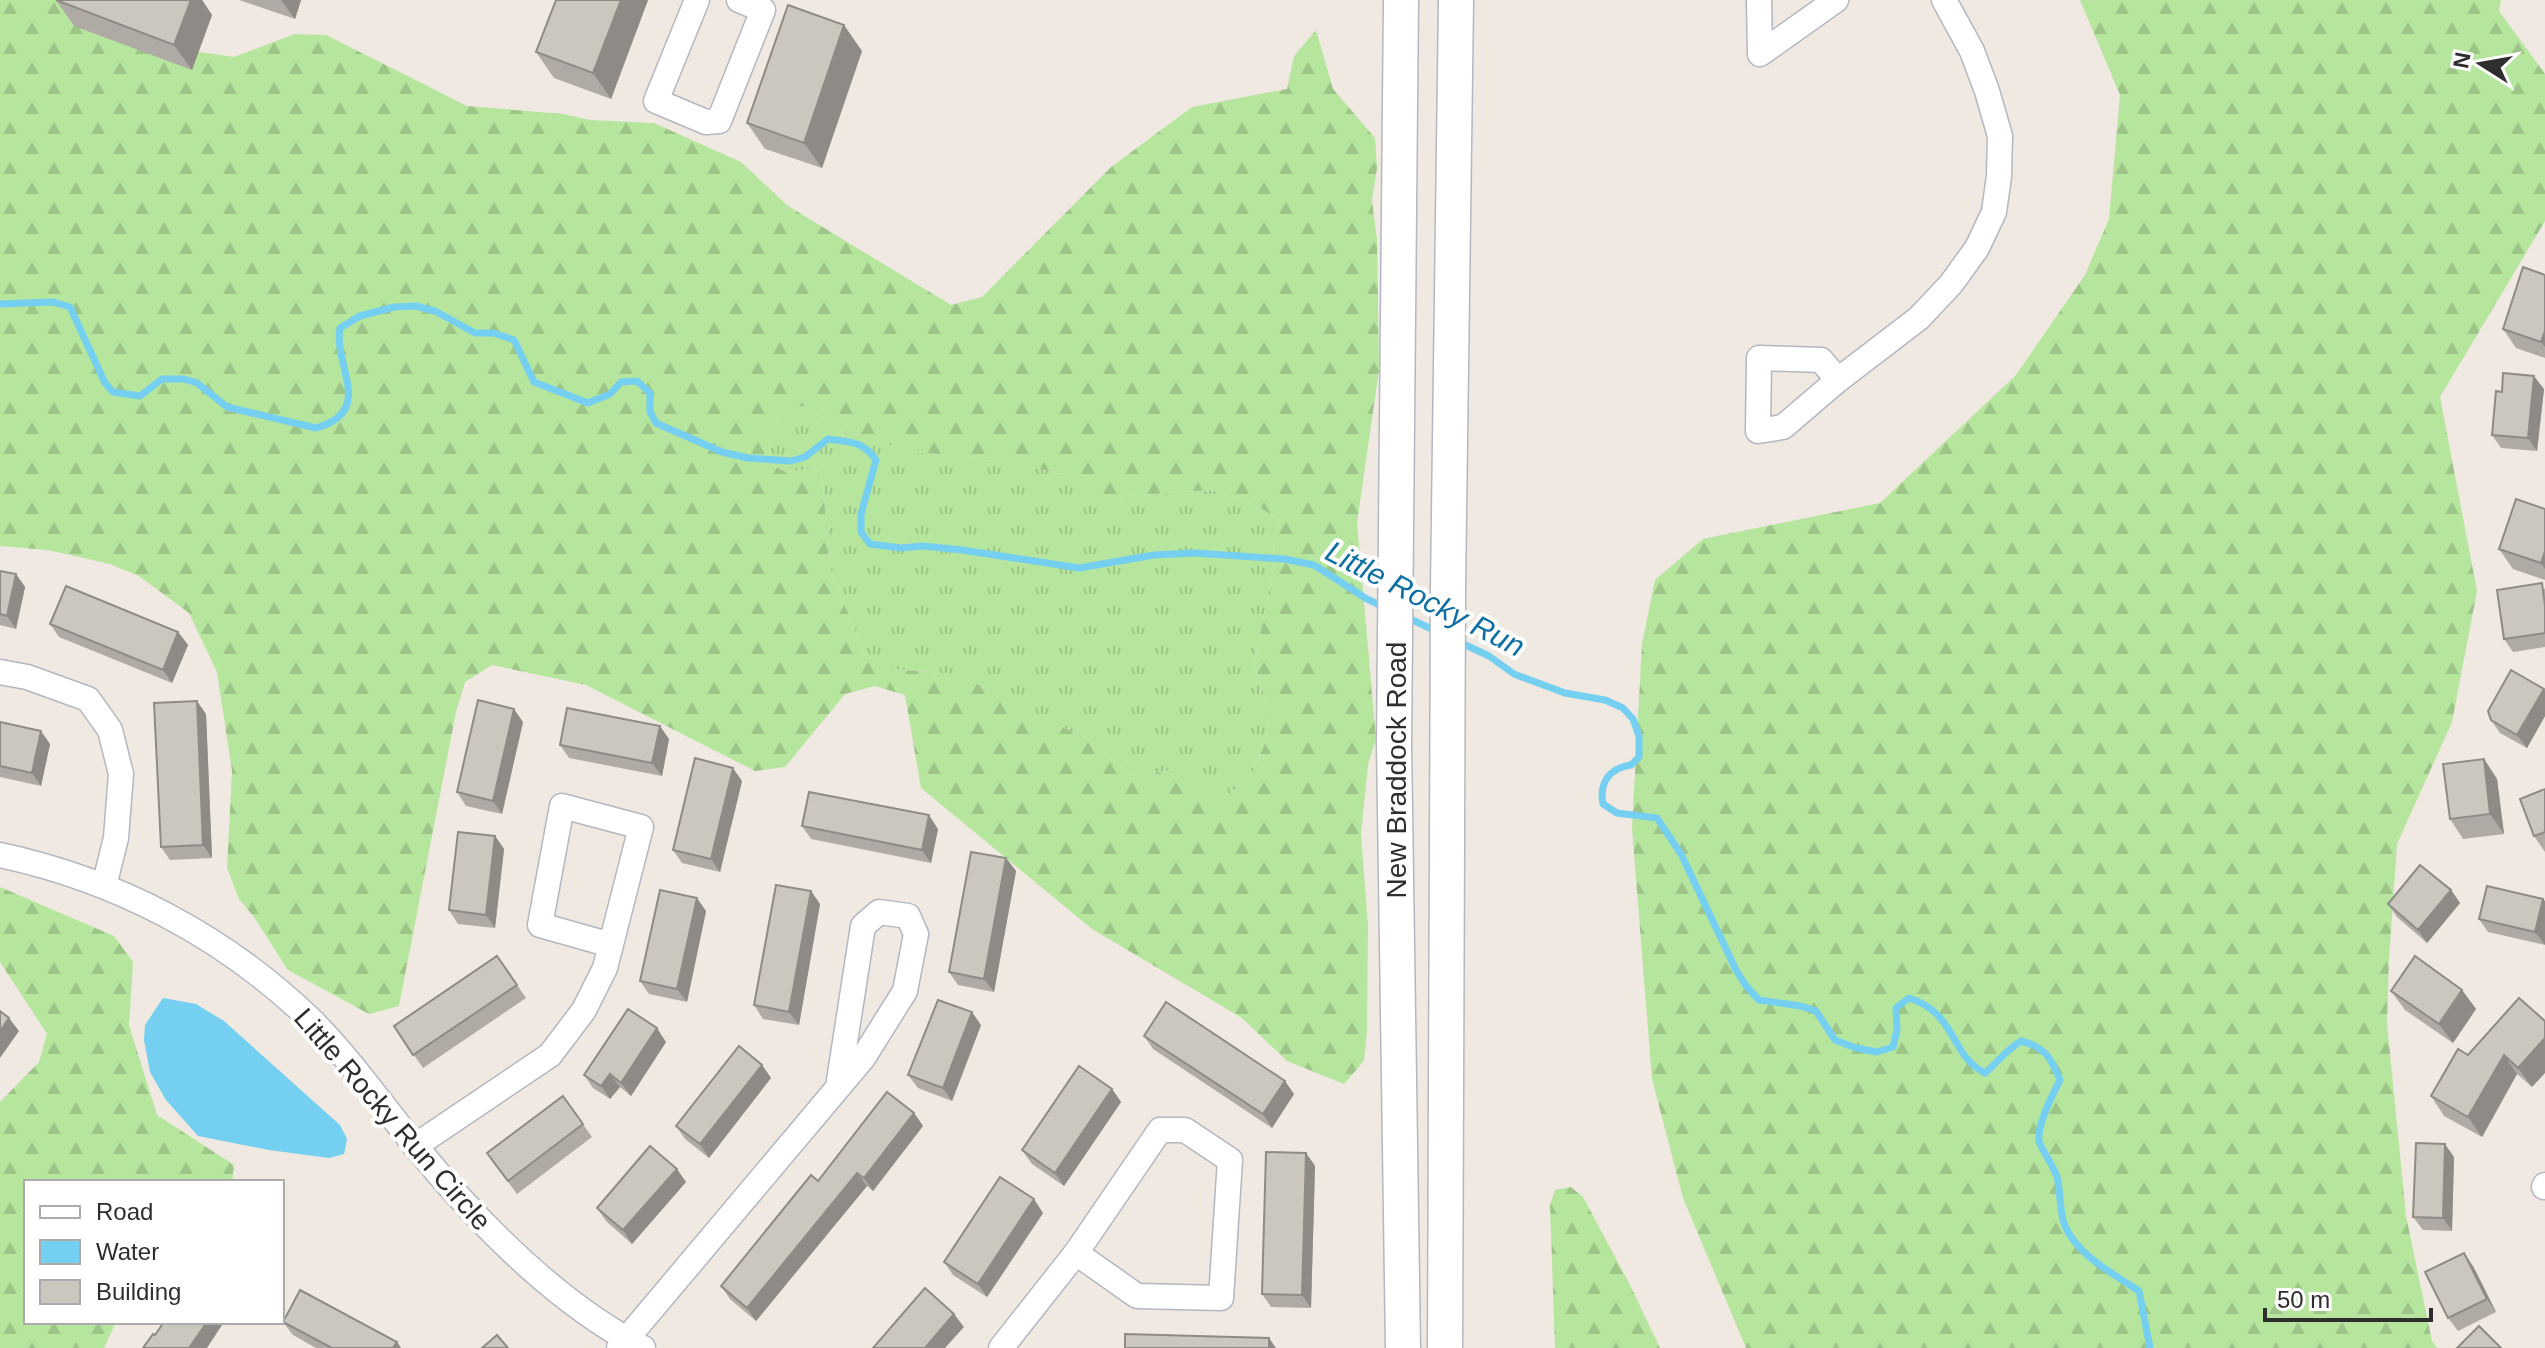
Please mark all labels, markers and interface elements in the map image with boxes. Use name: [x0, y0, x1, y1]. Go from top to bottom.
north arrow: [2441, 24, 2521, 104]
text: N: [2448, 50, 2476, 70]
water label: Little Rocky Run: [1320, 534, 1530, 663]
street label: New Braddock Road: [1381, 642, 1412, 898]
street label: Little Rocky Run Circle: [288, 1002, 497, 1236]
legend: [24, 1180, 284, 1324]
text: Road: [96, 1198, 153, 1225]
text: Water: [96, 1238, 159, 1265]
scale bar: [2265, 1272, 2431, 1322]
text: Building: [96, 1278, 181, 1305]
text: 50 m: [2277, 1286, 2330, 1313]

